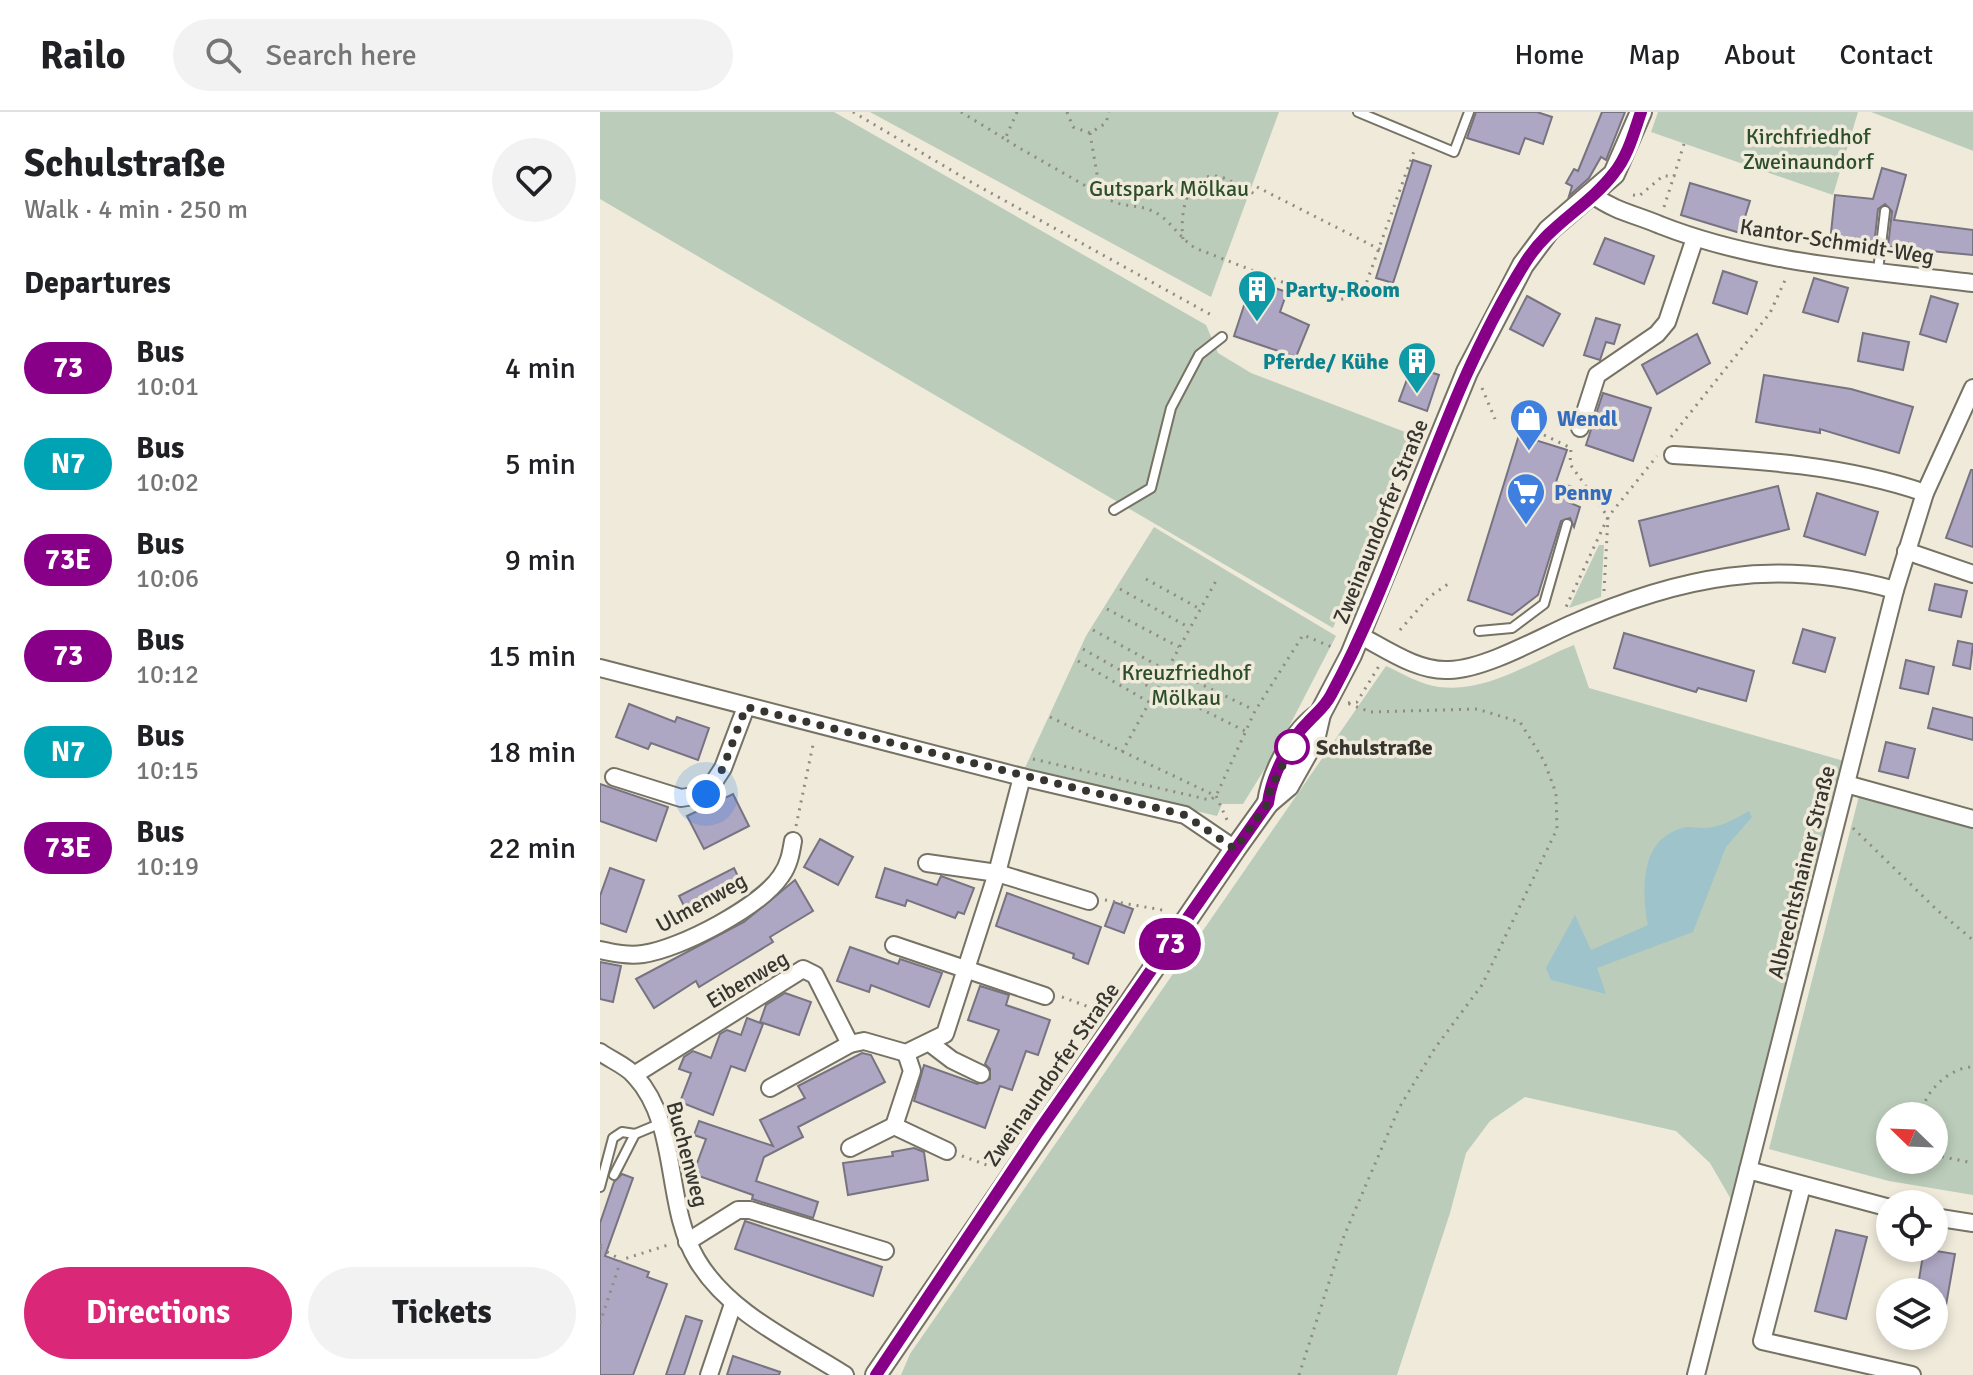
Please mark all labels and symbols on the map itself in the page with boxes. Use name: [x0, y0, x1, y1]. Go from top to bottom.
park label: Kirchfriedhof Zweinaundorf: [1743, 123, 1875, 175]
park label: Gutspark Mölkau: [1089, 175, 1249, 202]
street label: Kantor-Schmidt-Weg: [1738, 213, 1936, 270]
building icon: Party-Room: [1236, 268, 1278, 323]
place label: Party-Room: [1285, 276, 1400, 303]
building icon: Pferde/ Kühe: [1396, 340, 1438, 395]
place label: Pferde/ Kühe: [1263, 348, 1389, 375]
shop icon: Wendl: [1508, 397, 1550, 452]
place label: Wendl: [1557, 405, 1618, 432]
street label: Zweinaundorfer Straße: [1327, 415, 1434, 627]
supermarket icon: Penny: [1505, 471, 1547, 526]
place label: Penny: [1554, 479, 1612, 506]
park label: Kreuzfriedhof Mölkau: [1121, 659, 1252, 711]
marker: Schulstraße: [1275, 730, 1309, 764]
place label: Schulstraße: [1316, 734, 1433, 761]
street label: Albrechtshainer Straße: [1762, 763, 1841, 981]
your location: [686, 774, 726, 814]
street label: Ulmenweg: [651, 866, 751, 938]
line badge: 73: [1134, 918, 1206, 970]
street label: Eibenweg: [701, 944, 793, 1014]
street label: Zweinaundorfer Straße: [978, 977, 1125, 1171]
street label: Buchenweg: [660, 1098, 715, 1210]
north arrow: [1876, 1102, 1948, 1174]

